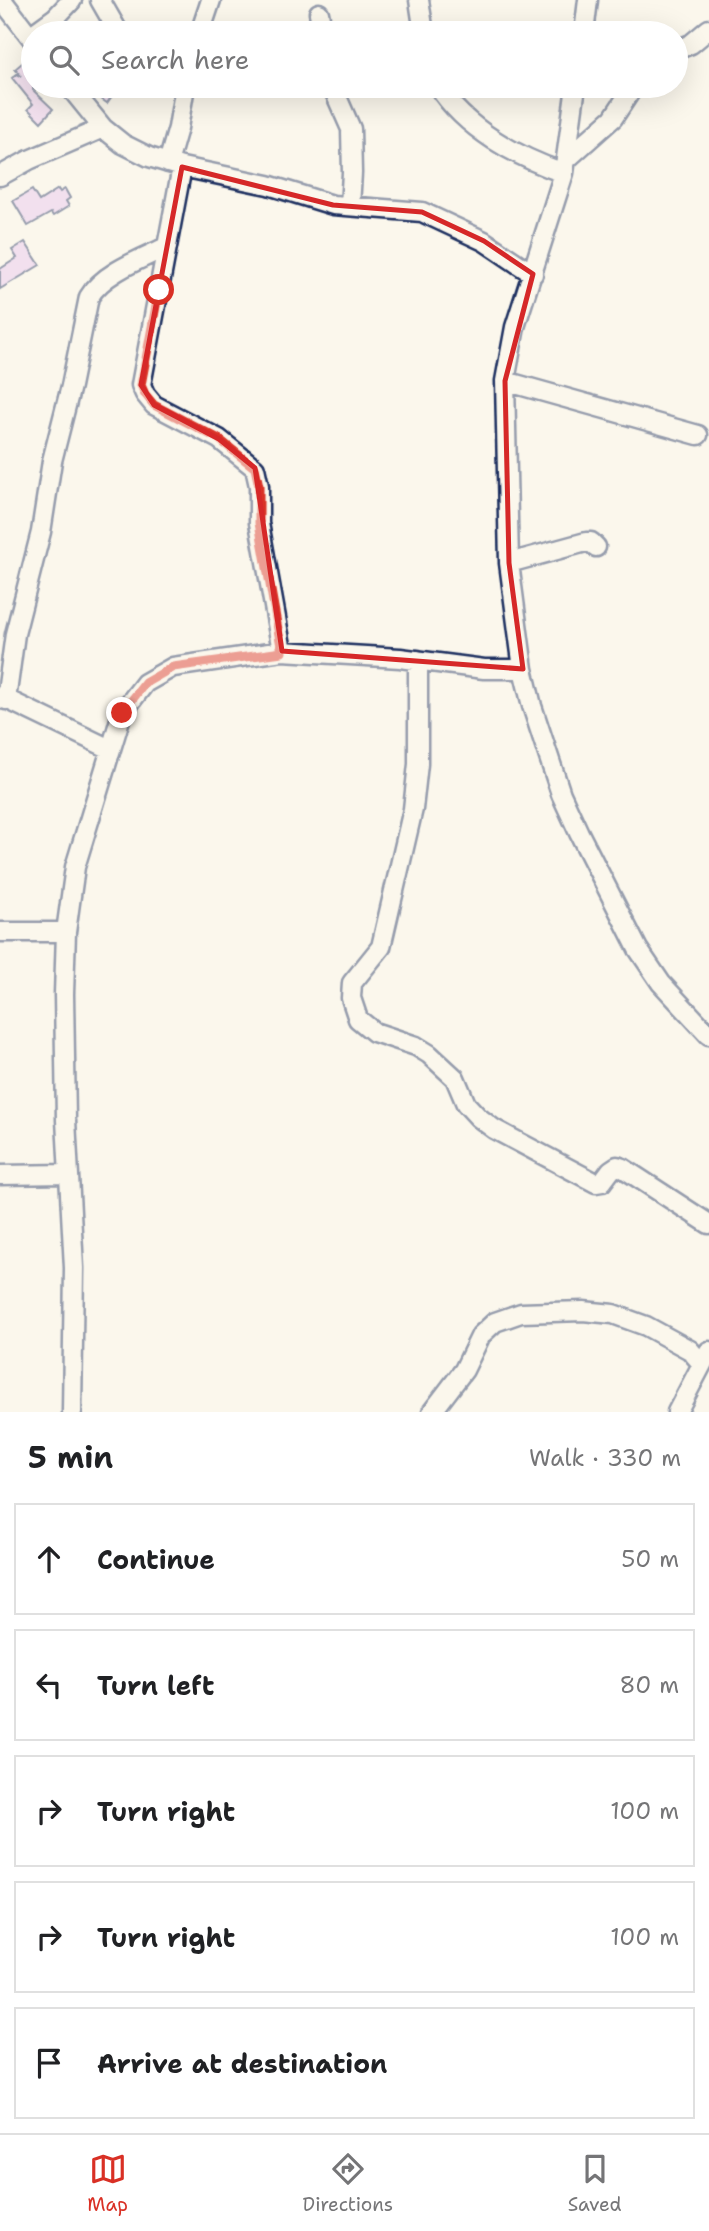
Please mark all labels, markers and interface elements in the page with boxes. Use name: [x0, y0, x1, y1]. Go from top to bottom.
search box: [21, 21, 688, 98]
icon: search: [45, 41, 83, 79]
text: Search here: [101, 42, 250, 77]
route start: [143, 274, 174, 305]
route end: [106, 697, 137, 728]
text: 5 min: [28, 1437, 113, 1478]
text: Walk · 330 m: [529, 1443, 681, 1473]
icon: ahead: [30, 1540, 68, 1578]
text: Continue: [97, 1542, 215, 1577]
text: 50 m: [621, 1544, 679, 1574]
icon: left: [30, 1666, 68, 1704]
text: Turn left: [97, 1668, 214, 1703]
text: 80 m: [620, 1670, 679, 1700]
icon: right: [30, 1792, 68, 1830]
text: Turn right: [97, 1794, 235, 1829]
text: 100 m: [610, 1796, 679, 1826]
icon: right: [30, 1918, 68, 1956]
text: Turn right: [97, 1920, 235, 1955]
text: 100 m: [610, 1922, 679, 1952]
icon: arrive: [30, 2044, 68, 2082]
text: Arrive at destination: [97, 2046, 387, 2081]
tab: Map: [87, 2150, 128, 2217]
tab: Directions: [303, 2150, 393, 2217]
tab: Saved: [568, 2150, 622, 2217]

